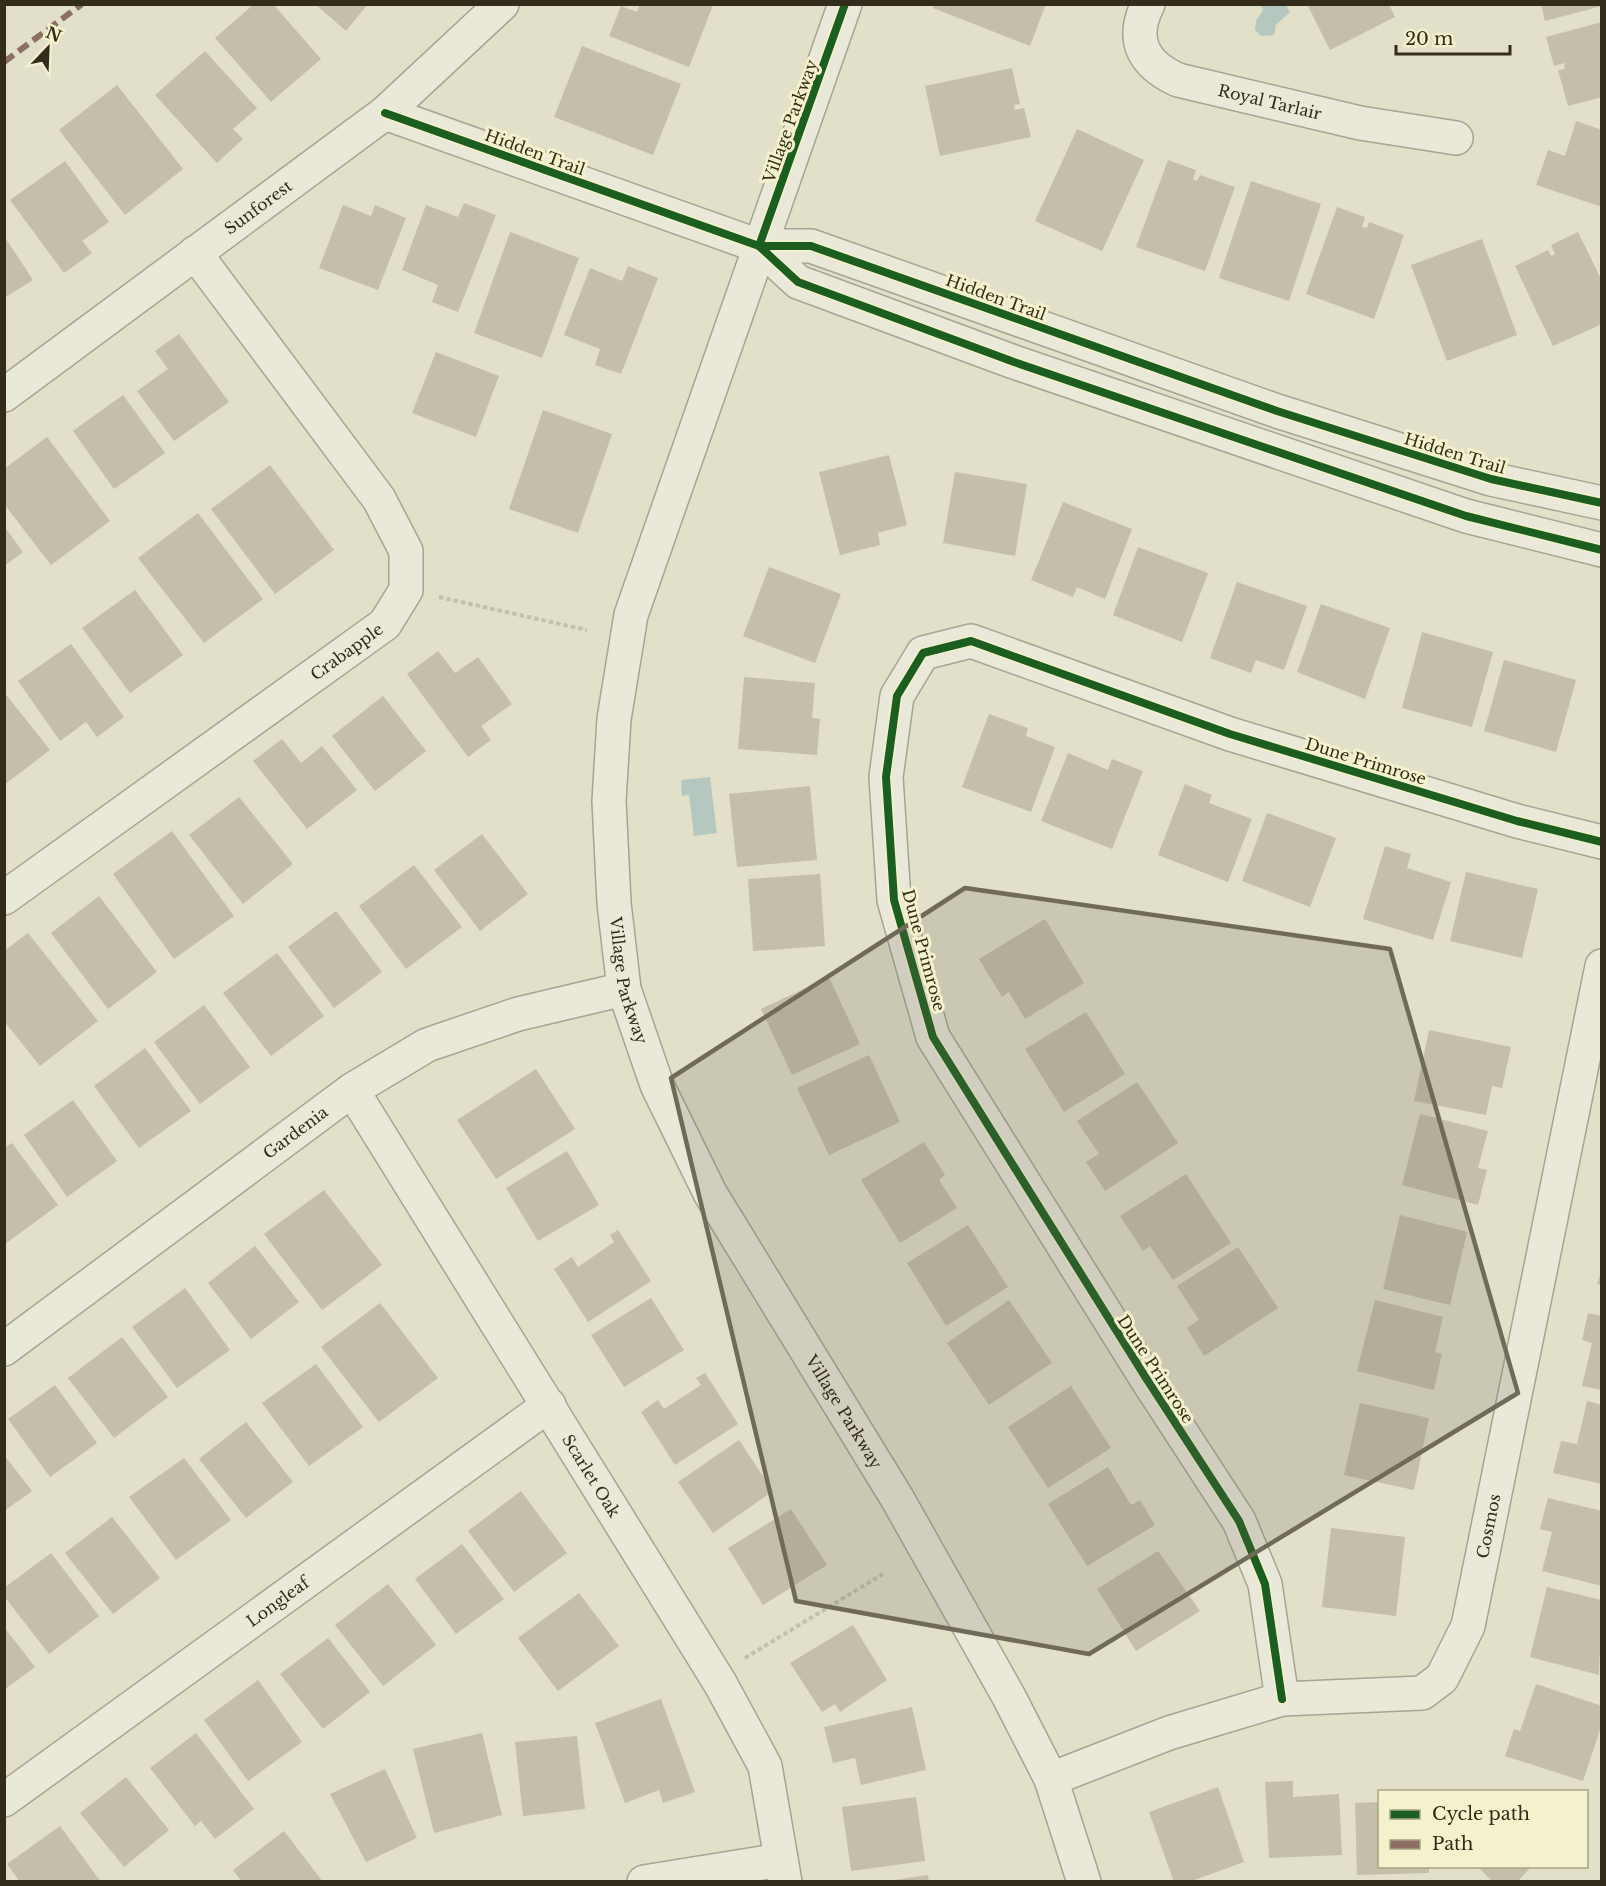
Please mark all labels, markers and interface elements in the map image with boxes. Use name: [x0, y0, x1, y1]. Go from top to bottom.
north arrow: [18, 18, 78, 78]
scale bar: [1396, 18, 1510, 56]
text: N: [43, 22, 65, 46]
text: 20 m: [1405, 28, 1453, 50]
street label: Village Parkway: [758, 56, 822, 186]
street label: Royal Tarlair: [1216, 80, 1324, 124]
street label: Hidden Trail: [482, 125, 588, 179]
street label: Sunforest: [220, 175, 296, 239]
street label: Hidden Trail: [943, 270, 1049, 324]
street label: Hidden Trail: [1402, 428, 1508, 478]
street label: Crabapple: [306, 619, 387, 684]
street label: Dune Primrose: [1303, 733, 1429, 789]
street label: Dune Primrose: [898, 887, 950, 1013]
street label: Village Parkway: [606, 915, 652, 1047]
street label: Gardenia: [259, 1102, 332, 1163]
street label: Dune Primrose: [1114, 1311, 1198, 1427]
street label: Village Parkway: [801, 1350, 887, 1473]
street label: Scarlet Oak: [558, 1430, 625, 1521]
street label: Cosmos: [1472, 1492, 1505, 1560]
street label: Longleaf: [242, 1571, 315, 1631]
legend: [1378, 1790, 1588, 1868]
text: Cycle path: [1432, 1803, 1530, 1825]
text: Path: [1432, 1833, 1473, 1855]

